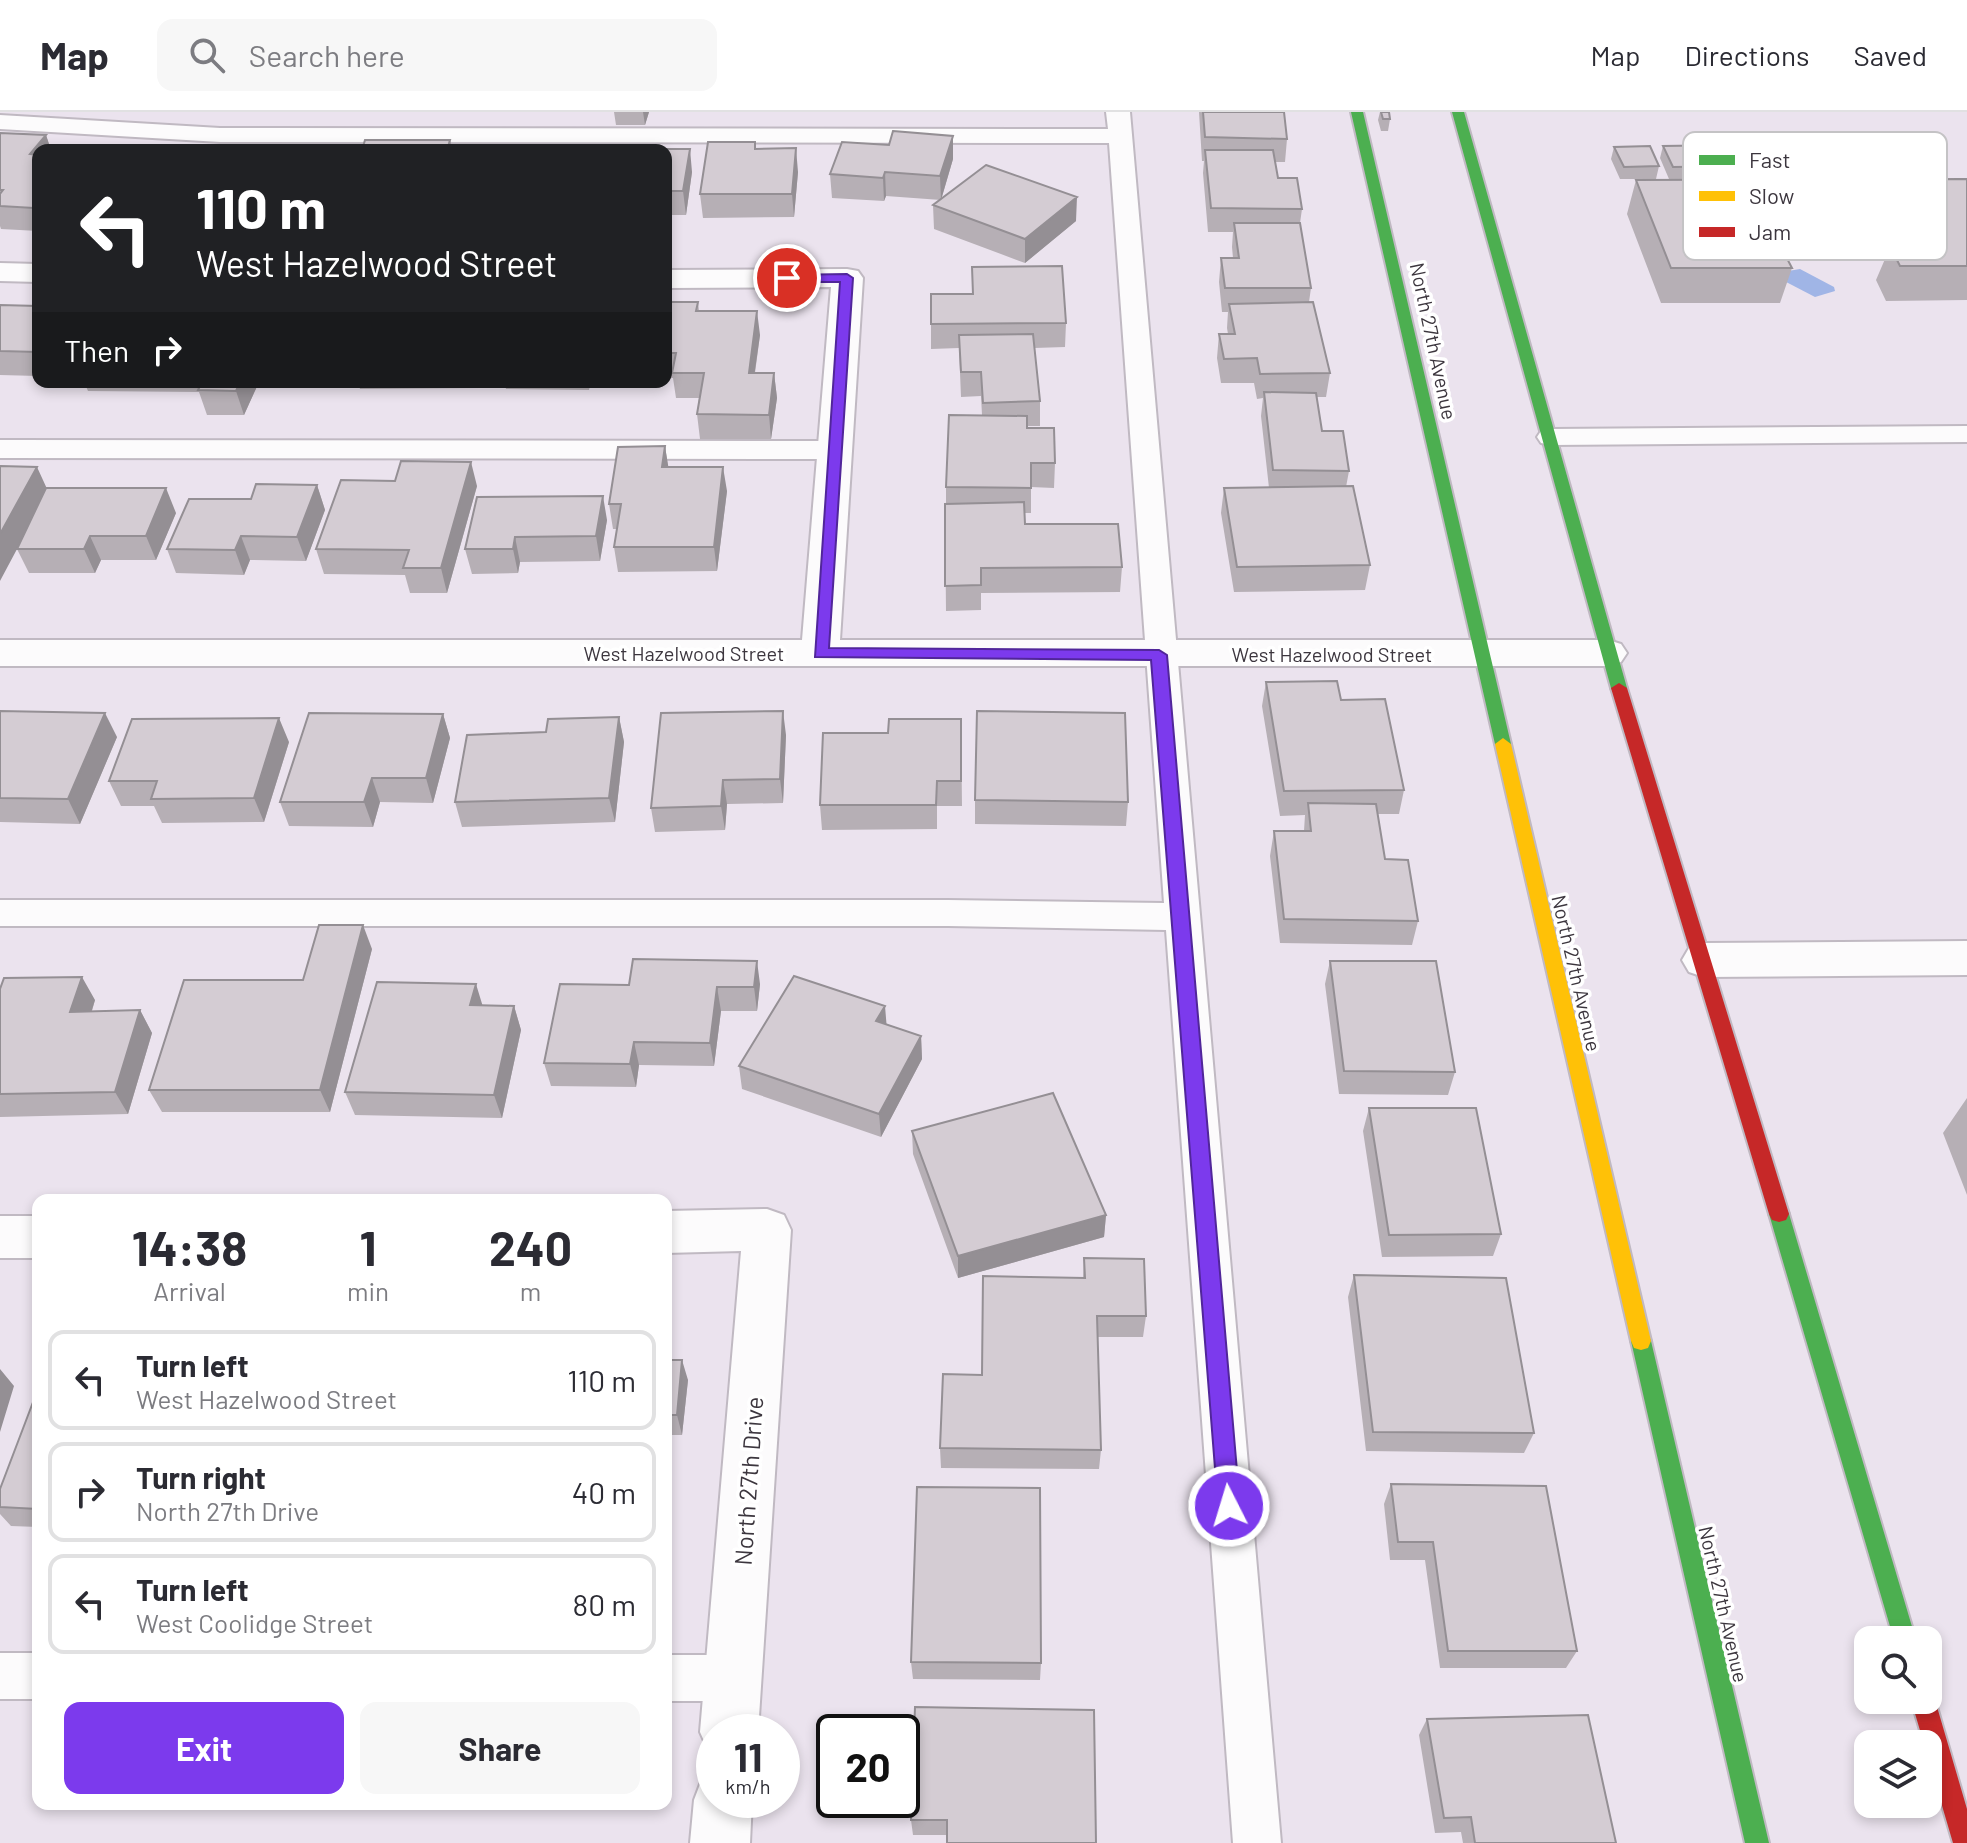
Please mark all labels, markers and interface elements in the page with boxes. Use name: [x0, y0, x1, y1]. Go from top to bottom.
search box: [157, 19, 717, 91]
text: Map: [40, 32, 109, 78]
icon: search: [185, 33, 229, 77]
text: Search here: [249, 37, 405, 73]
text: Map: [1591, 38, 1640, 72]
text: Directions: [1684, 38, 1810, 72]
text: Saved: [1854, 38, 1927, 72]
legend: [1683, 132, 1947, 260]
text: Fast: [1749, 146, 1791, 172]
text: 110 m: [196, 173, 326, 240]
icon: left: [64, 176, 168, 280]
text: Slow: [1749, 182, 1794, 208]
text: Jam: [1749, 218, 1791, 244]
text: West Hazelwood Street: [196, 241, 557, 284]
pin: [753, 244, 821, 312]
icon: arrive: [765, 256, 809, 300]
street label: North 27th Avenue: [1406, 260, 1462, 422]
icon: right: [145, 328, 189, 372]
text: Then: [64, 332, 129, 368]
street label: West Hazelwood Street: [584, 641, 784, 665]
street label: West Hazelwood Street: [1232, 642, 1432, 666]
street label: North 27th Avenue: [1547, 892, 1607, 1054]
text: 14:38: [132, 1218, 247, 1276]
text: 1: [360, 1218, 377, 1276]
text: 240: [489, 1218, 572, 1276]
text: Arrival: [153, 1275, 226, 1306]
text: min: [347, 1275, 389, 1306]
text: m: [520, 1275, 541, 1306]
text: Turn left: [136, 1347, 249, 1383]
icon: left: [68, 1358, 112, 1402]
text: 110 m: [567, 1362, 636, 1398]
text: West Hazelwood Street: [136, 1383, 397, 1414]
street label: North 27th Drive: [728, 1396, 768, 1566]
text: Turn right: [136, 1459, 266, 1495]
position arrow: [1187, 1464, 1271, 1548]
icon: right: [68, 1470, 112, 1514]
text: 40 m: [572, 1474, 636, 1510]
text: North 27th Drive: [136, 1495, 319, 1526]
street label: North 27th Avenue: [1694, 1523, 1754, 1685]
text: Turn left: [136, 1571, 249, 1607]
icon: left: [68, 1582, 112, 1626]
text: 80 m: [573, 1586, 636, 1622]
text: West Coolidge Street: [136, 1607, 373, 1638]
map controls: [1854, 1626, 1942, 1818]
button: search: [1854, 1626, 1942, 1714]
button: Exit: [64, 1702, 344, 1794]
button: Share: [360, 1702, 640, 1794]
speed limit sign: 20: [816, 1714, 920, 1818]
button: layers: [1854, 1730, 1942, 1818]
text: 11: [734, 1732, 762, 1780]
text: km/h: [725, 1774, 771, 1798]

